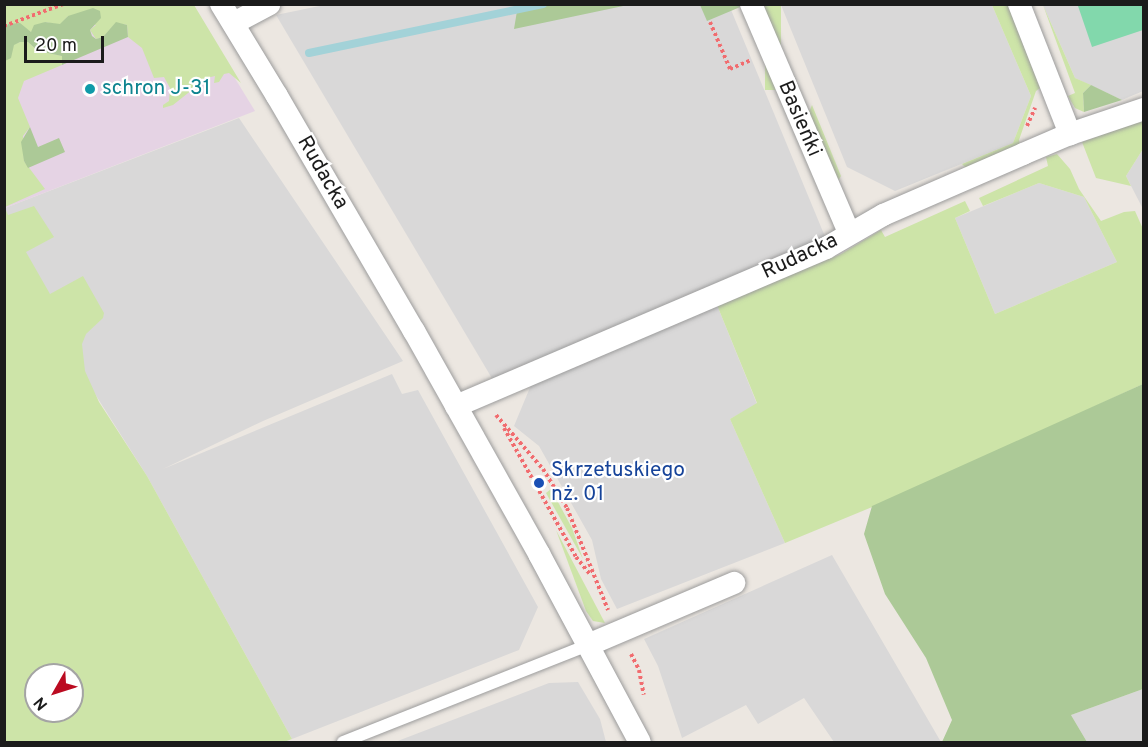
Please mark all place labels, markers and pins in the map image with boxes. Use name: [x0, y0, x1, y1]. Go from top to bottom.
place label: schron J-31: [102, 76, 211, 102]
marker: schron J-31: [83, 82, 97, 96]
place label: Skrzetuskiego nż. 01: [551, 458, 685, 508]
marker: Skrzetuskiego nż. 01: [532, 476, 546, 490]

